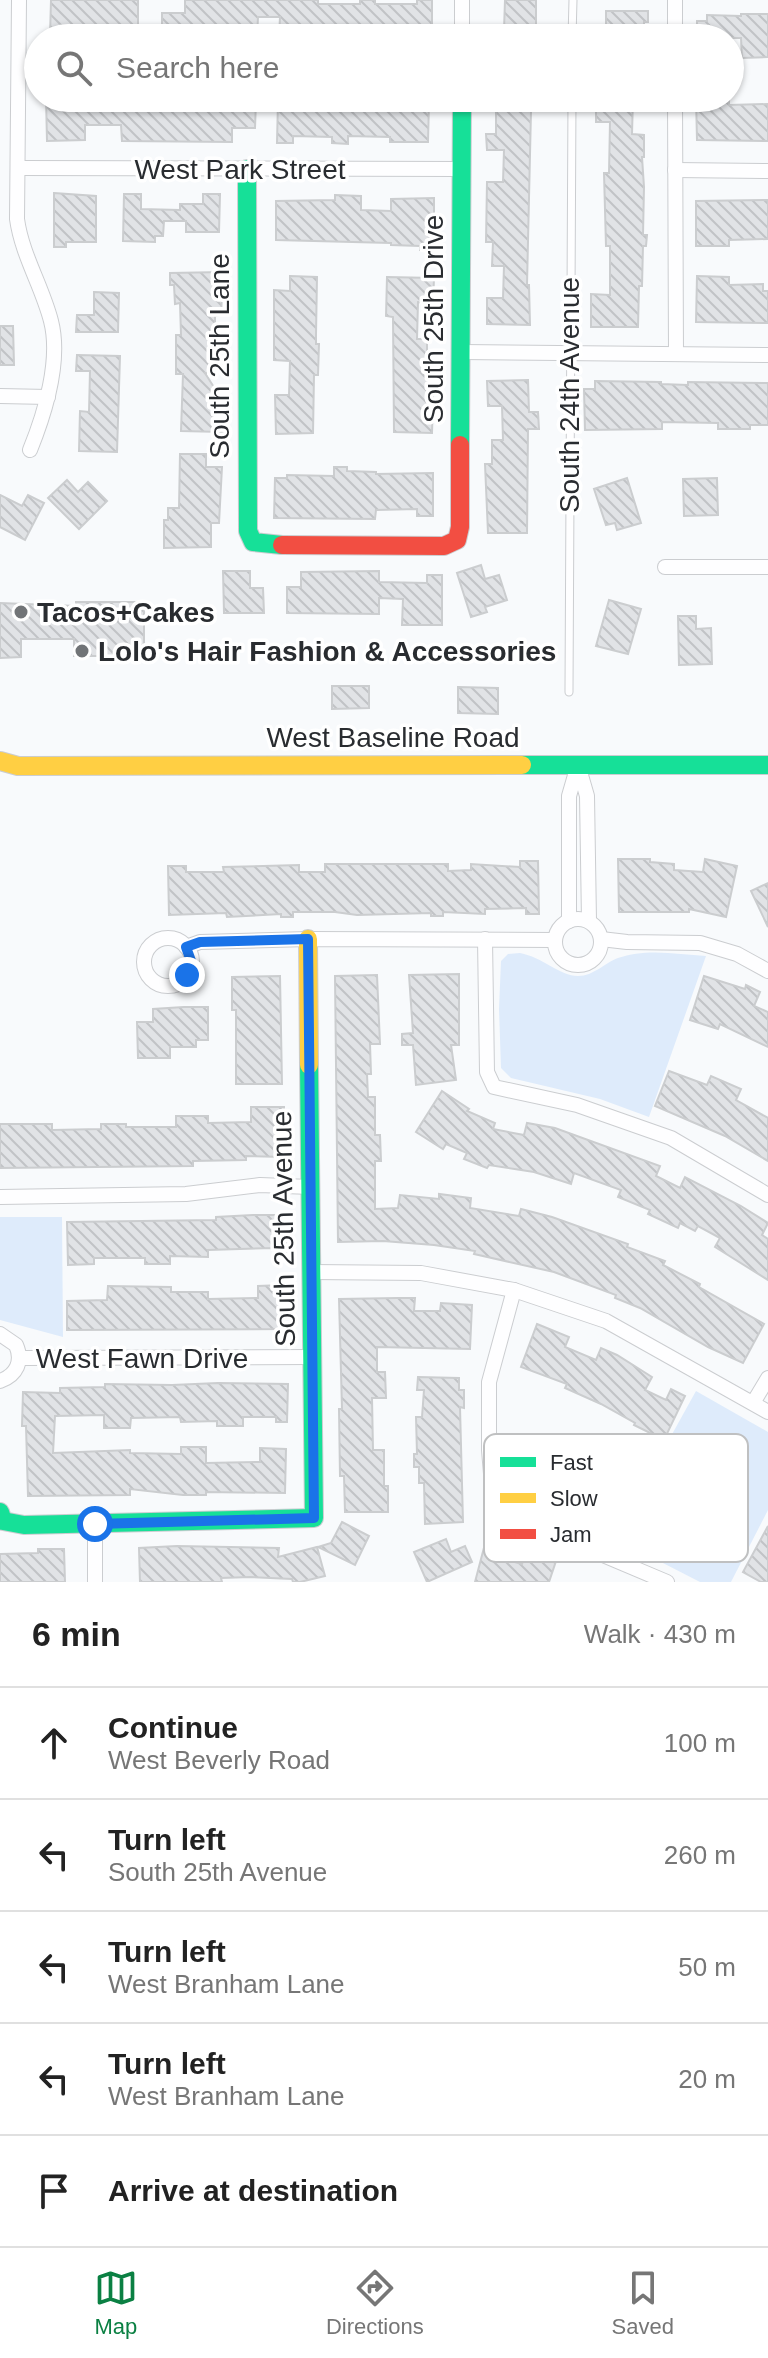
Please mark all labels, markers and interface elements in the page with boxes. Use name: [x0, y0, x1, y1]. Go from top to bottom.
search box: [24, 24, 744, 112]
icon: search: [52, 46, 96, 90]
text: Search here: [116, 51, 279, 84]
street label: West Park Street: [134, 154, 346, 185]
street label: South 25th Drive: [418, 215, 449, 423]
street label: South 25th Lane: [204, 253, 235, 459]
street label: South 24th Avenue: [554, 277, 585, 513]
place label: Tacos+Cakes: [37, 597, 215, 628]
marker: Tacos+Cakes: [12, 603, 30, 621]
place label: Lolo's Hair Fashion & Accessories: [98, 636, 556, 667]
marker: Lolo's Hair Fashion & Accessories: [73, 642, 91, 660]
street label: West Baseline Road: [266, 722, 520, 753]
route end: [169, 957, 205, 993]
street label: South 25th Avenue: [266, 1111, 301, 1347]
street label: West Fawn Drive: [36, 1343, 248, 1374]
legend: [484, 1434, 748, 1562]
text: Fast: [550, 1450, 593, 1475]
text: Slow: [550, 1486, 598, 1511]
route start: [77, 1506, 113, 1542]
text: Jam: [550, 1522, 592, 1547]
text: 6 min: [32, 1615, 121, 1653]
text: Walk · 430 m: [584, 1619, 736, 1649]
text: Continue: [108, 1711, 238, 1744]
icon: ahead: [32, 1721, 76, 1765]
text: 100 m: [664, 1728, 736, 1758]
text: West Beverly Road: [108, 1745, 330, 1775]
text: Turn left: [108, 1823, 226, 1856]
icon: left: [32, 1833, 76, 1877]
text: 260 m: [664, 1840, 736, 1870]
text: South 25th Avenue: [108, 1857, 327, 1887]
text: Turn left: [108, 1935, 226, 1968]
icon: left: [32, 1945, 76, 1989]
text: 50 m: [678, 1952, 736, 1982]
text: West Branham Lane: [108, 1969, 345, 1999]
text: Turn left: [108, 2047, 226, 2080]
icon: left: [32, 2057, 76, 2101]
text: 20 m: [678, 2064, 736, 2094]
text: West Branham Lane: [108, 2081, 345, 2111]
icon: arrive: [32, 2169, 76, 2213]
text: Arrive at destination: [108, 2174, 398, 2207]
tab: Map: [94, 2266, 138, 2340]
tab: Directions: [326, 2266, 424, 2340]
tab: Saved: [612, 2266, 674, 2340]

